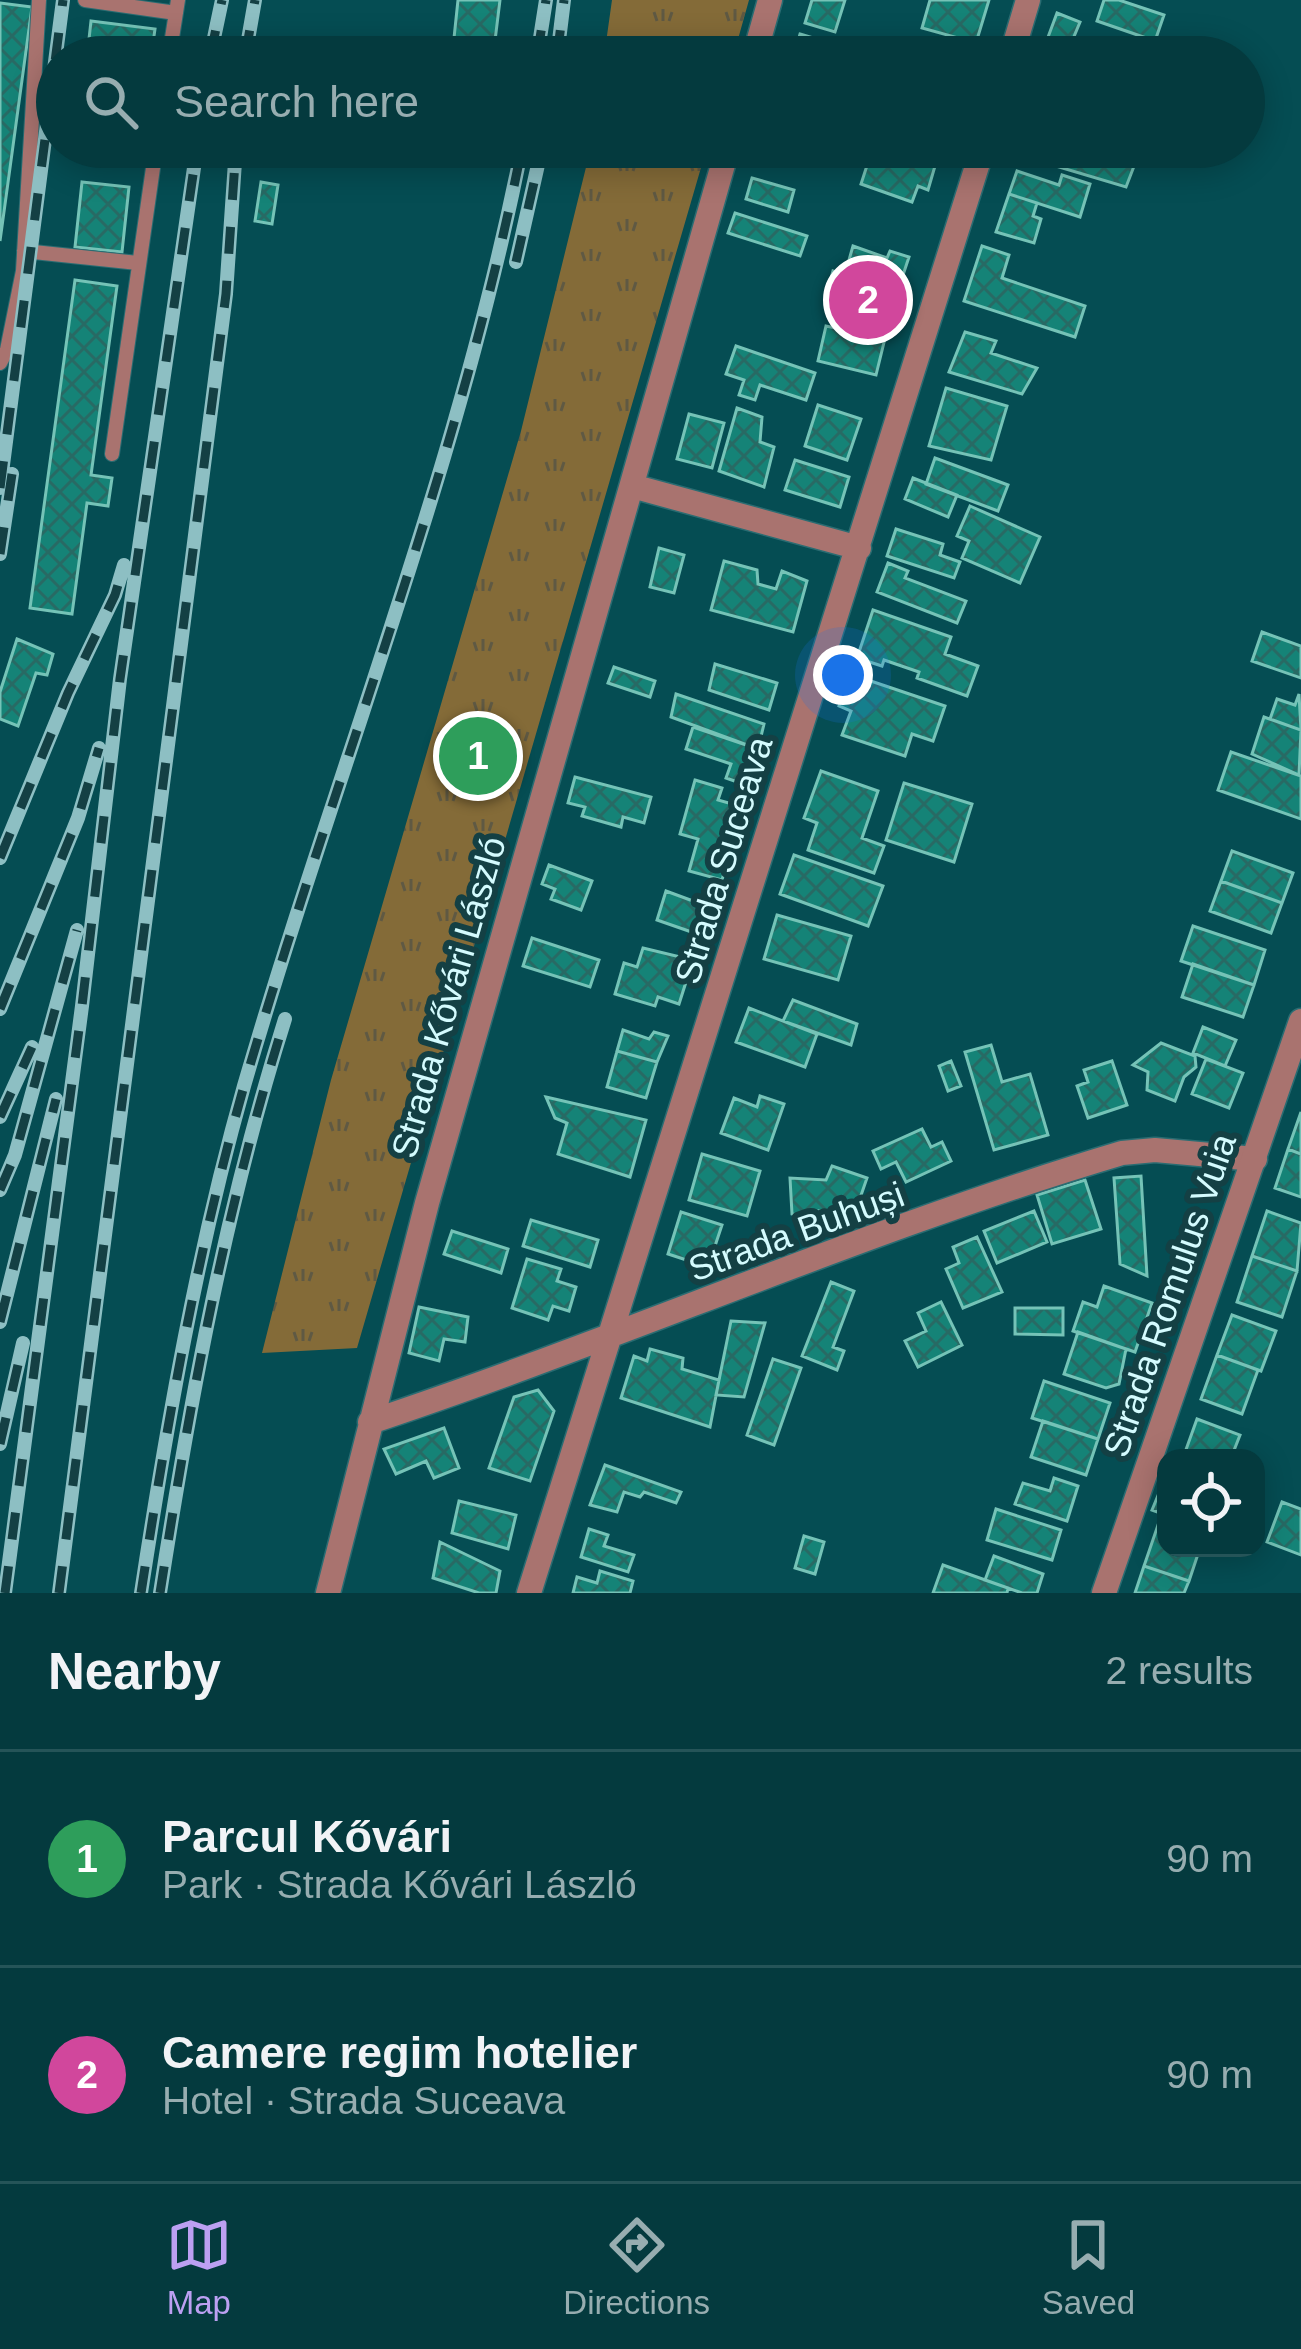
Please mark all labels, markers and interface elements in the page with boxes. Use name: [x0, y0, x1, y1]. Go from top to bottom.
search box: [36, 36, 1265, 168]
icon: search: [78, 69, 144, 135]
text: Search here: [174, 76, 419, 127]
pin: 2: [829, 255, 907, 345]
your location: [813, 645, 873, 705]
pin: 1: [439, 711, 517, 801]
street label: Strada Suceava: [666, 731, 781, 989]
street label: Strada Kővári László: [383, 832, 514, 1162]
street label: Strada Romulus Vuia: [1095, 1127, 1244, 1462]
street label: Strada Buhuși: [683, 1174, 909, 1289]
map controls: [1157, 1449, 1265, 1557]
button: locate: [1157, 1449, 1265, 1557]
text: Nearby: [48, 1643, 221, 1700]
text: 2 results: [1106, 1649, 1253, 1692]
text: Parcul Kővári: [162, 1811, 452, 1862]
text: 1: [76, 1837, 98, 1880]
text: 90 m: [1166, 1837, 1253, 1880]
text: Park · Strada Kővári László: [162, 1863, 637, 1906]
text: Camere regim hotelier: [162, 2027, 637, 2078]
text: 2: [76, 2053, 98, 2096]
text: 90 m: [1166, 2053, 1253, 2096]
text: Hotel · Strada Suceava: [162, 2079, 565, 2122]
tab: Map: [166, 2212, 232, 2322]
tab: Directions: [563, 2212, 710, 2322]
tab: Saved: [1042, 2212, 1135, 2322]

